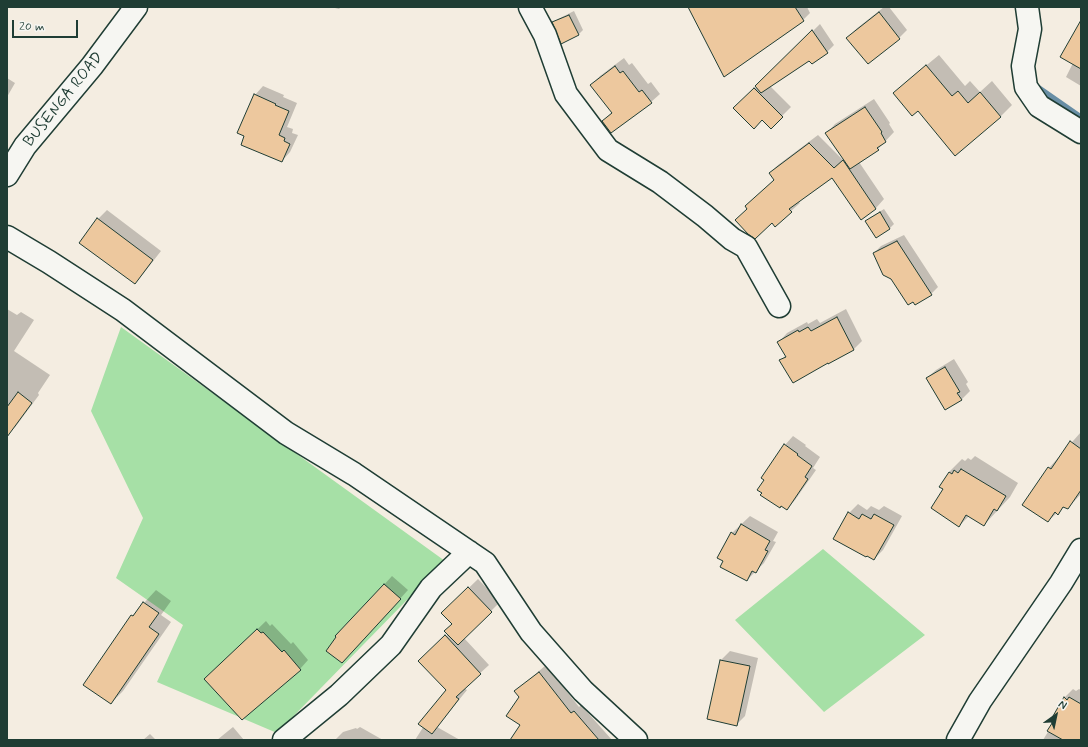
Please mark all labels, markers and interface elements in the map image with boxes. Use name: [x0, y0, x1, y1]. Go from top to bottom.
scale bar: [14, 12, 80, 38]
text: 20 m: [19, 19, 45, 35]
street label: BUSENGA ROAD: [20, 49, 108, 151]
north arrow: [1036, 695, 1076, 735]
text: N: [1056, 697, 1069, 713]

